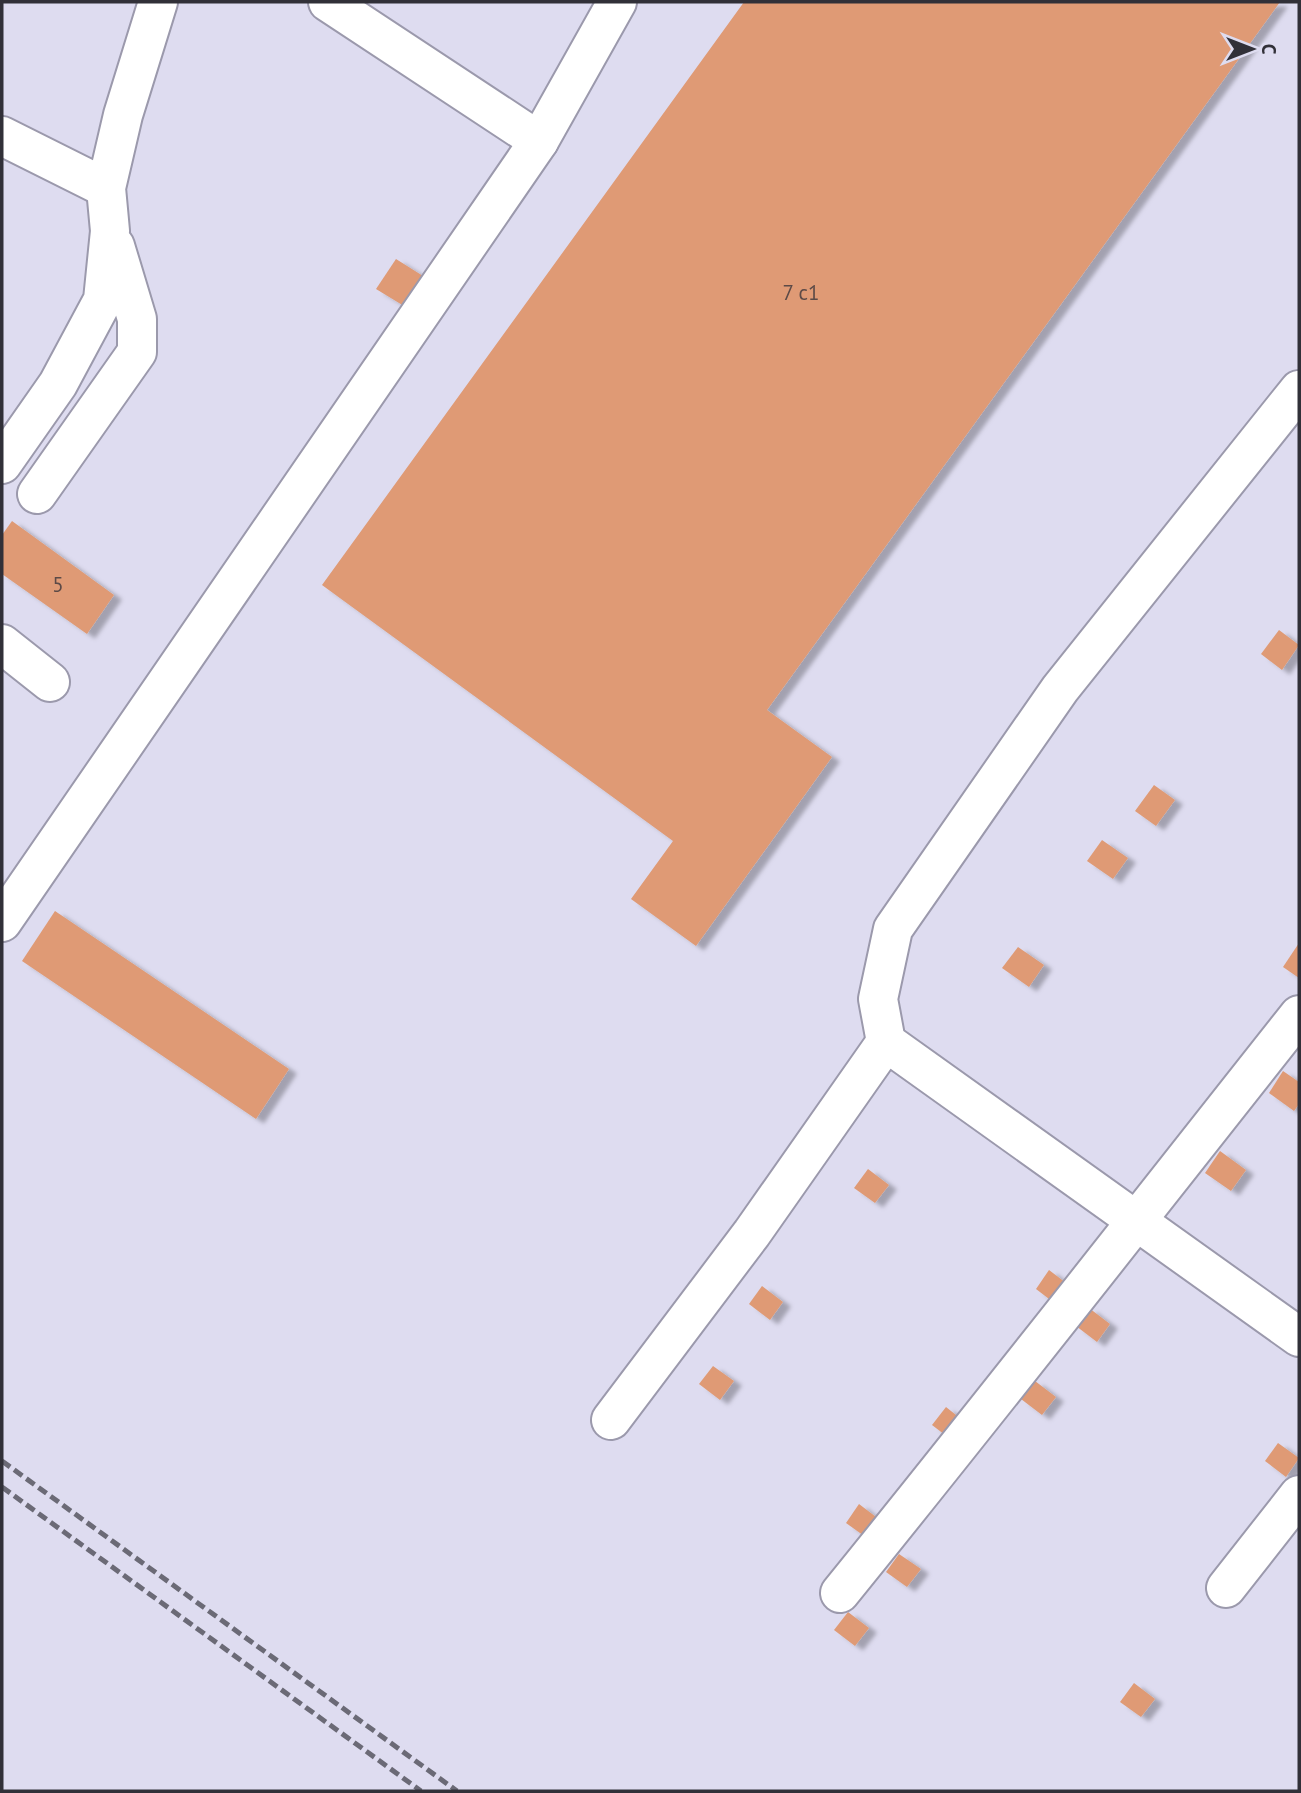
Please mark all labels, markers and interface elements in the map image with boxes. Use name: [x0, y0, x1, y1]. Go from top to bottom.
north arrow: [1217, 14, 1287, 84]
text: С: [1257, 44, 1281, 55]
house number: 7 с1: [783, 279, 819, 306]
house number: 5: [52, 571, 64, 598]

